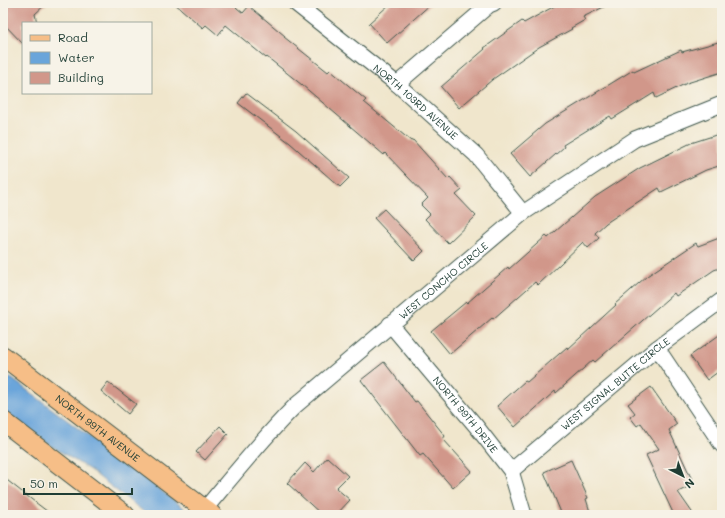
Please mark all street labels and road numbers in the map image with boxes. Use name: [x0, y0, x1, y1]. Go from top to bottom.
street label: NORTH 103RD AVENUE: [370, 61, 461, 143]
street label: WEST CONCHO CIRCLE: [396, 238, 491, 322]
street label: WEST SIGNAL BUTTE CIRCLE: [558, 334, 673, 433]
street label: NORTH 99TH DRIVE: [430, 373, 501, 456]
street label: NORTH 99TH AVENUE: [53, 391, 143, 465]

